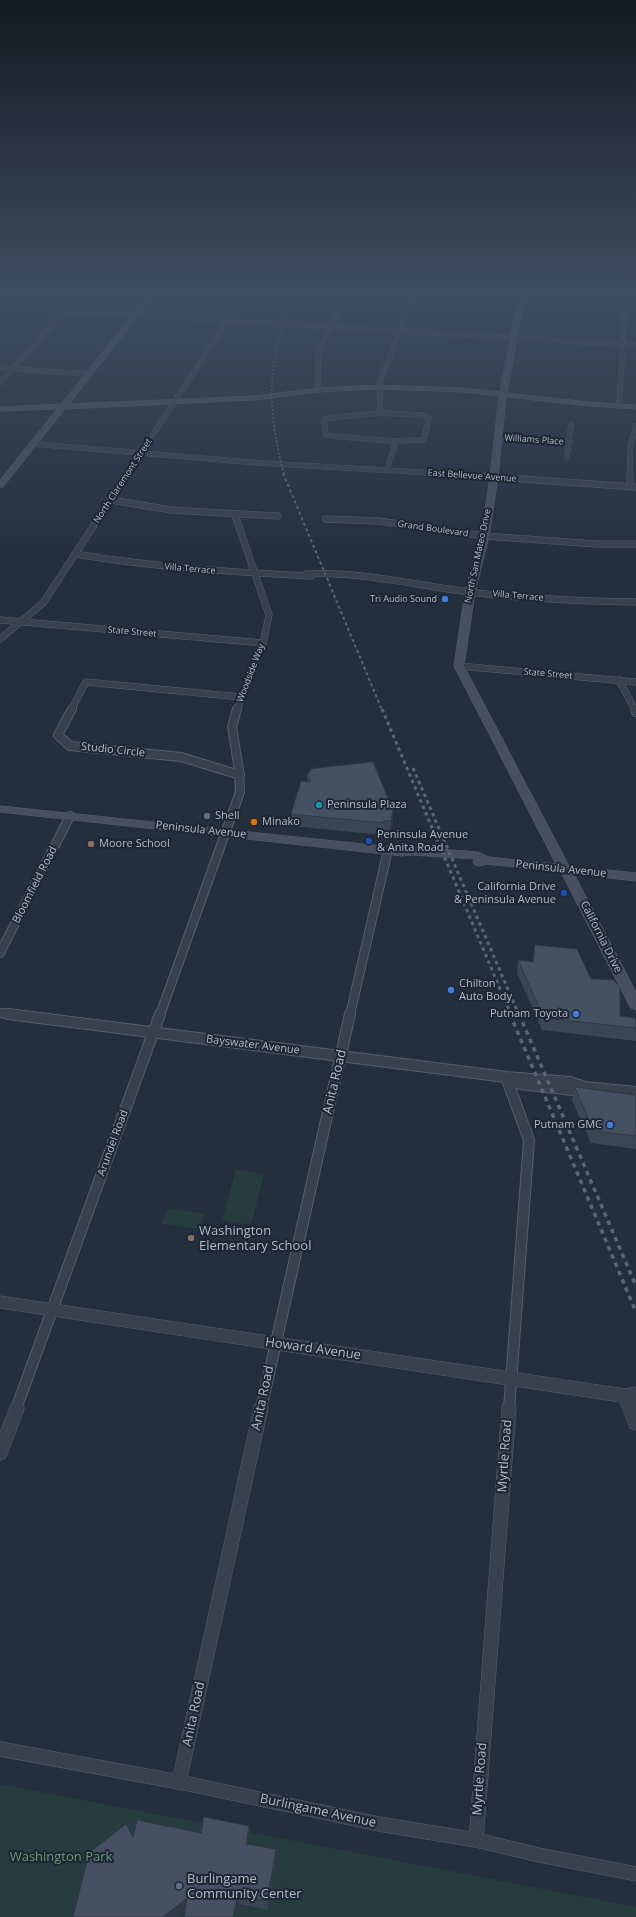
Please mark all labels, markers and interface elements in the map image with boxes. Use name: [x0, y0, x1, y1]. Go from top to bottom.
street label: Williams Place: [504, 433, 564, 447]
street label: North Claremont Street: [92, 437, 154, 525]
street label: East Bellevue Avenue: [427, 468, 517, 484]
street label: North San Mateo Drive: [463, 508, 493, 604]
street label: Grand Boulevard: [397, 519, 469, 539]
street label: Villa Terrace: [164, 561, 216, 577]
street label: Villa Terrace: [492, 588, 544, 604]
place label: Tri Audio Sound: [370, 594, 437, 604]
marker: Tri Audio Sound: [440, 594, 450, 604]
street label: State Street: [107, 624, 157, 640]
street label: Woodside Way: [235, 642, 267, 704]
street label: State Street: [523, 666, 573, 682]
street label: Studio Circle: [80, 740, 146, 760]
place label: Peninsula Plaza: [327, 798, 407, 812]
marker: Peninsula Plaza: [314, 800, 324, 810]
place label: Shell: [215, 809, 240, 823]
marker: Shell: [202, 811, 212, 821]
place label: Minako: [262, 815, 300, 829]
marker: Minako: [249, 817, 259, 827]
street label: Peninsula Avenue: [155, 819, 247, 841]
place label: Peninsula Avenue & Anita Road: [377, 828, 468, 854]
marker: Peninsula Avenue & Anita Road: [364, 836, 374, 846]
place label: Moore School: [99, 837, 170, 851]
marker: Moore School: [86, 839, 96, 849]
street label: Bloomfield Road: [10, 844, 60, 926]
street label: Peninsula Avenue: [515, 858, 607, 880]
place label: California Drive & Peninsula Avenue: [454, 880, 556, 906]
marker: California Drive & Peninsula Avenue: [559, 888, 569, 898]
street label: California Drive: [577, 899, 625, 975]
place label: Chilton Auto Body: [459, 977, 512, 1003]
marker: Chilton Auto Body: [446, 985, 456, 995]
place label: Putnam Toyota: [490, 1007, 568, 1021]
marker: Putnam Toyota: [571, 1009, 581, 1019]
street label: Bayswater Avenue: [205, 1033, 301, 1057]
street label: Anita Road: [320, 1048, 350, 1116]
street label: Arundel Road: [95, 1108, 131, 1178]
place label: Putnam GMC: [534, 1118, 602, 1132]
marker: Putnam GMC: [605, 1120, 615, 1130]
place label: Washington Elementary School: [199, 1223, 311, 1254]
marker: Washington Elementary School: [186, 1233, 196, 1243]
street label: Howard Avenue: [264, 1335, 362, 1363]
street label: Anita Road: [249, 1364, 277, 1432]
street label: Myrtle Road: [495, 1419, 515, 1493]
street label: Anita Road: [180, 1680, 208, 1748]
street label: Myrtle Road: [470, 1742, 490, 1816]
street label: Burlingame Avenue: [258, 1791, 378, 1831]
park label: Washington Park: [10, 1849, 112, 1865]
place label: Burlingame Community Center: [187, 1871, 302, 1902]
marker: Burlingame Community Center: [174, 1881, 184, 1891]

